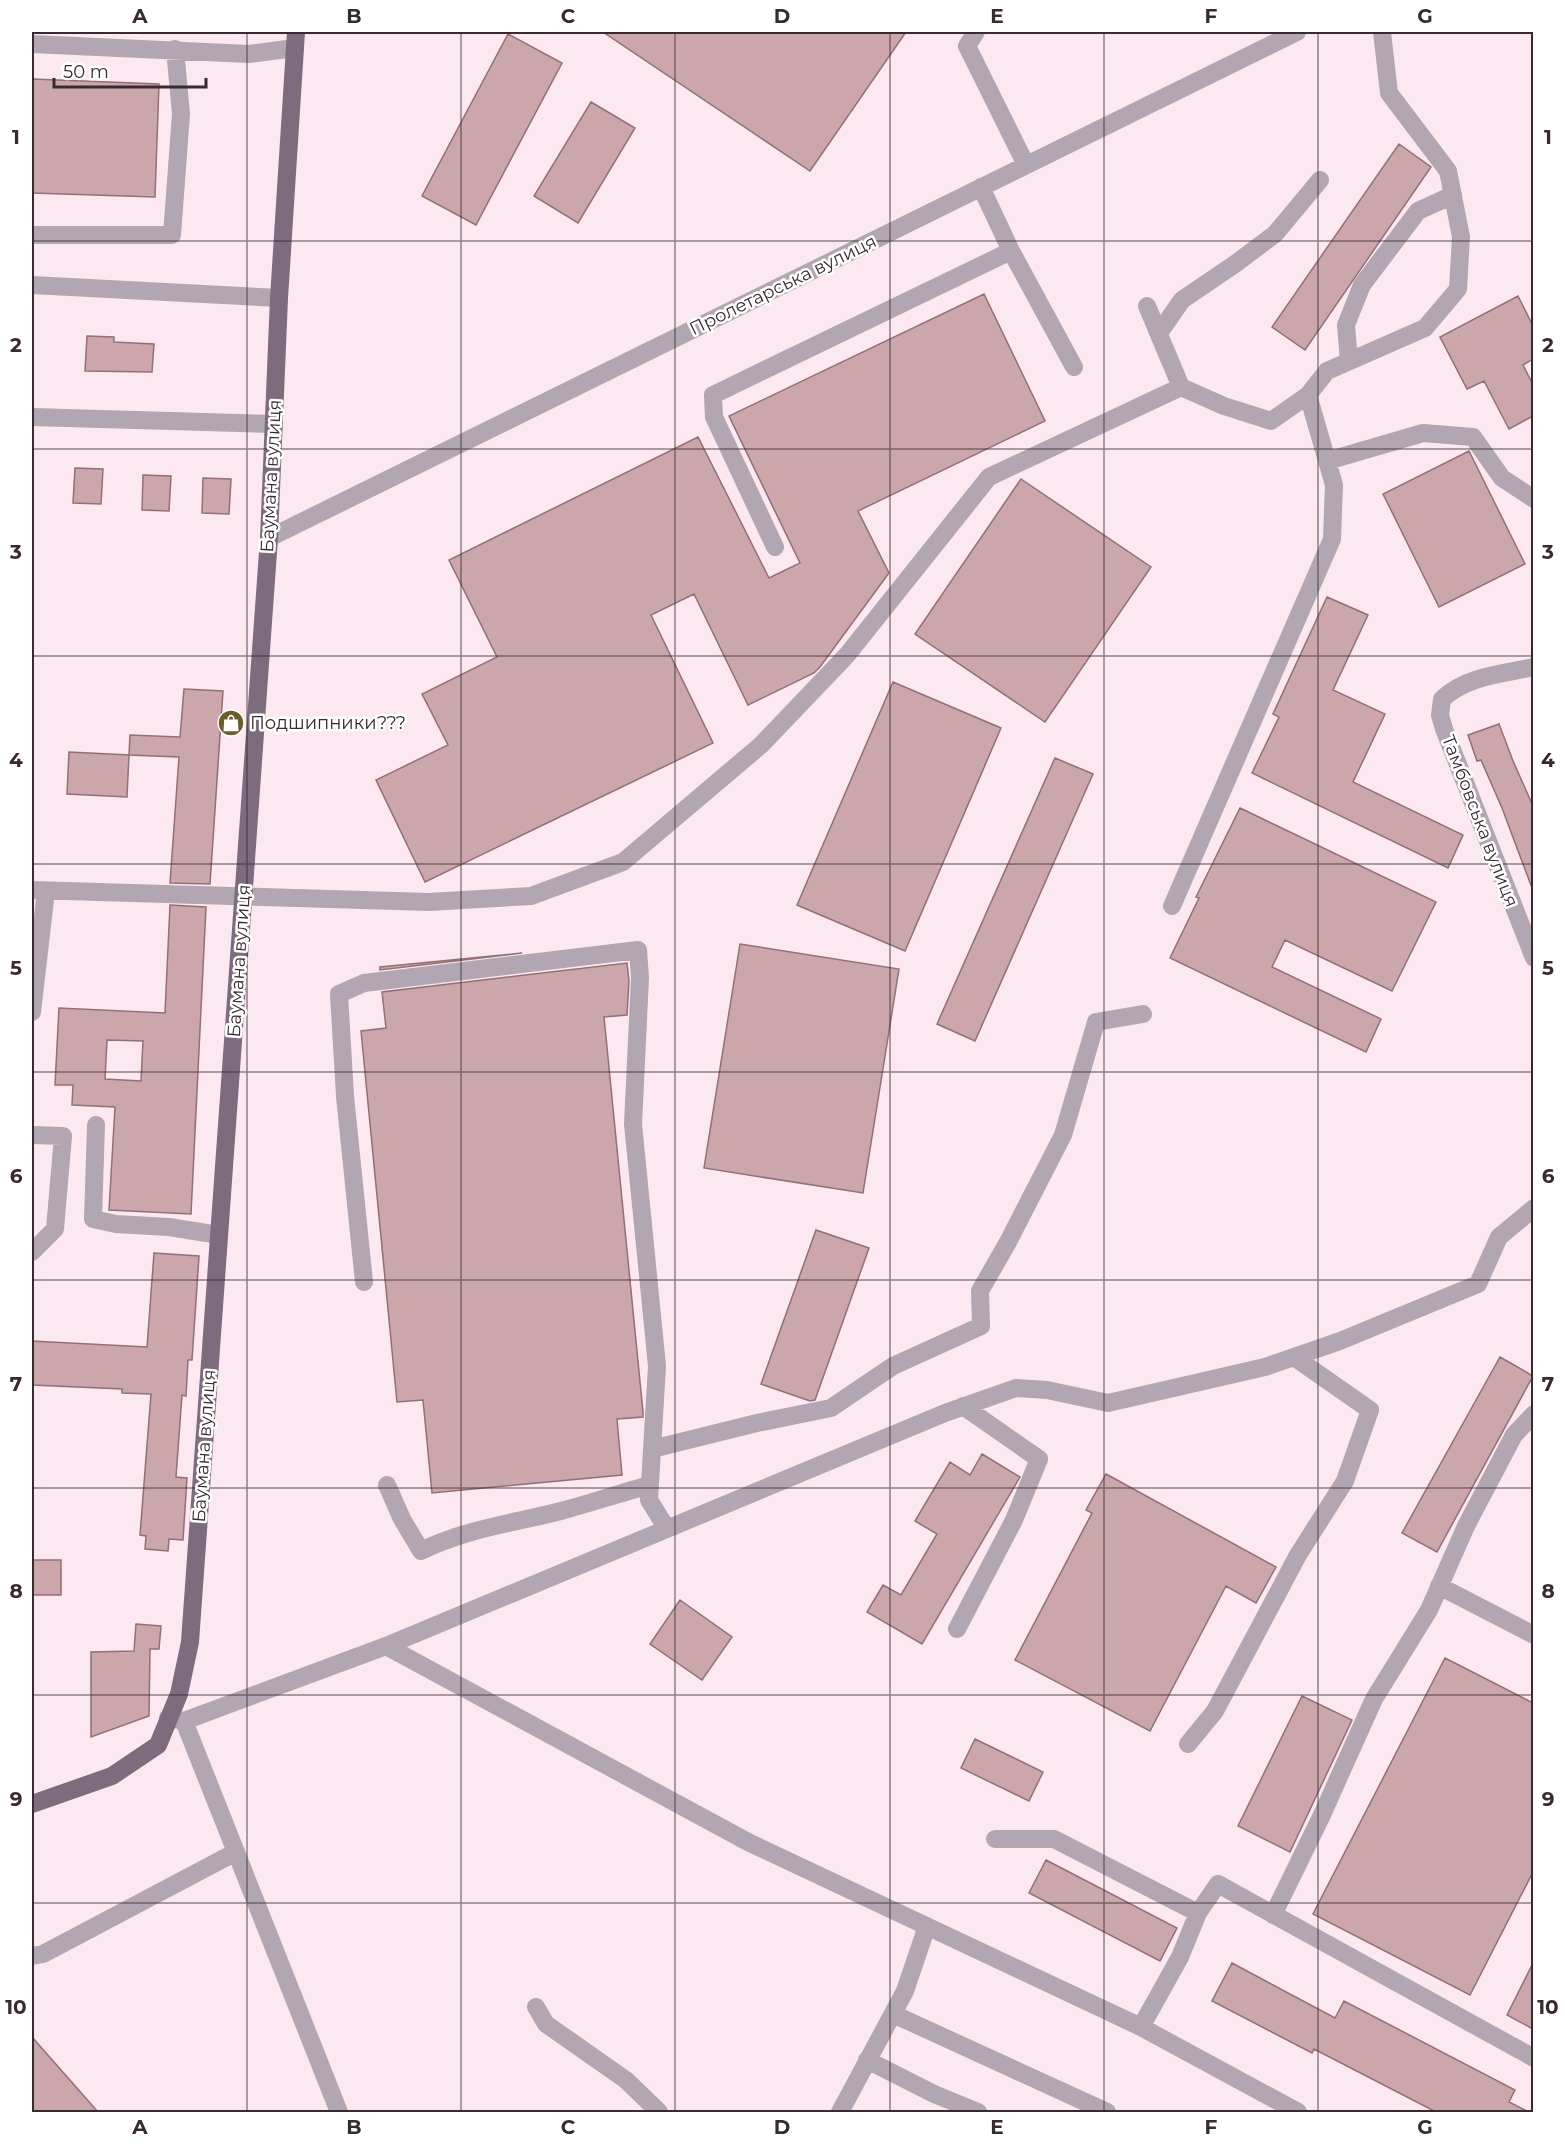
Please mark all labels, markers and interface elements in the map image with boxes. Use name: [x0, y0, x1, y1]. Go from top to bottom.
text: A: [131, 4, 148, 28]
text: B: [346, 4, 362, 28]
text: C: [561, 4, 576, 28]
text: D: [774, 4, 790, 28]
text: E: [990, 4, 1004, 28]
text: F: [1205, 4, 1218, 28]
text: G: [1417, 4, 1433, 28]
scale bar: [54, 51, 206, 89]
text: 50 m: [63, 61, 109, 83]
text: 1: [12, 125, 20, 149]
text: 1: [1544, 125, 1552, 149]
street label: Пролетарська вулиця: [686, 230, 880, 340]
text: 2: [10, 333, 22, 357]
text: 2: [1542, 333, 1554, 357]
street label: Баумана вулиця: [256, 399, 286, 553]
text: 3: [9, 540, 22, 564]
text: 3: [1541, 540, 1554, 564]
shop icon: Подшипники???: [216, 708, 246, 738]
place label: Подшипники???: [250, 712, 406, 734]
street label: Тамбовська вулиця: [1437, 732, 1523, 910]
text: 4: [9, 748, 23, 772]
text: 4: [1541, 748, 1555, 772]
street label: Баумана вулиця: [223, 884, 255, 1038]
text: 5: [10, 956, 22, 980]
text: 5: [1542, 956, 1554, 980]
text: 6: [10, 1164, 23, 1188]
text: 6: [1542, 1164, 1555, 1188]
street label: Баумана вулиця: [188, 1369, 220, 1523]
text: 7: [10, 1372, 22, 1396]
text: 7: [1542, 1372, 1554, 1396]
text: 8: [9, 1579, 23, 1603]
text: 8: [1541, 1579, 1555, 1603]
text: 9: [10, 1787, 22, 1811]
text: 9: [1542, 1787, 1554, 1811]
text: 10: [5, 1995, 27, 2019]
text: 10: [1537, 1995, 1559, 2019]
text: A: [131, 2115, 148, 2139]
text: B: [346, 2115, 362, 2139]
text: C: [561, 2115, 576, 2139]
text: D: [774, 2115, 790, 2139]
text: E: [990, 2115, 1004, 2139]
text: F: [1205, 2115, 1218, 2139]
text: G: [1417, 2115, 1433, 2139]

